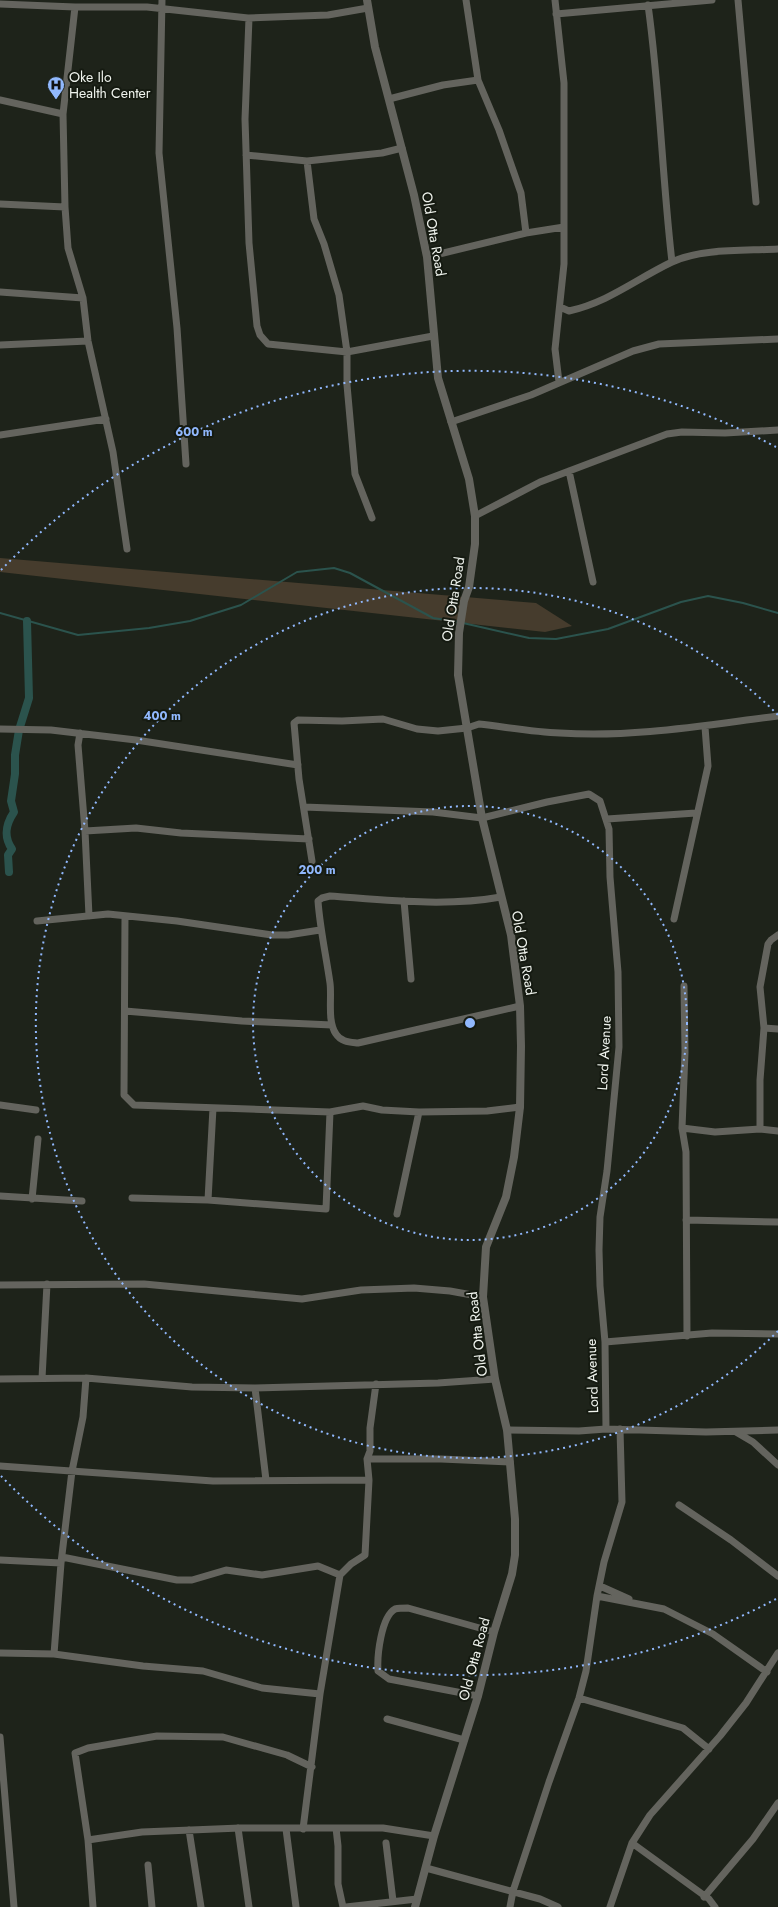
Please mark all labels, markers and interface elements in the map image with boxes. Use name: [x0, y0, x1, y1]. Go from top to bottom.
place label: Oke Ilo Health Center: [69, 67, 151, 103]
hospital icon: Oke Ilo Health Center: [46, 75, 66, 100]
street label: Old Otta Road: [417, 190, 451, 278]
text: 600 m: [175, 423, 213, 441]
street label: Old Otta Road: [436, 555, 470, 643]
text: 400 m: [143, 707, 181, 725]
text: 200 m: [298, 861, 336, 879]
street label: Old Otta Road: [507, 909, 541, 997]
street label: Lord Avenue: [592, 1015, 616, 1091]
centre of rings: [463, 1016, 477, 1030]
street label: Old Otta Road: [462, 1290, 492, 1378]
street label: Lord Avenue: [581, 1338, 603, 1414]
street label: Old Otta Road: [453, 1615, 495, 1703]

